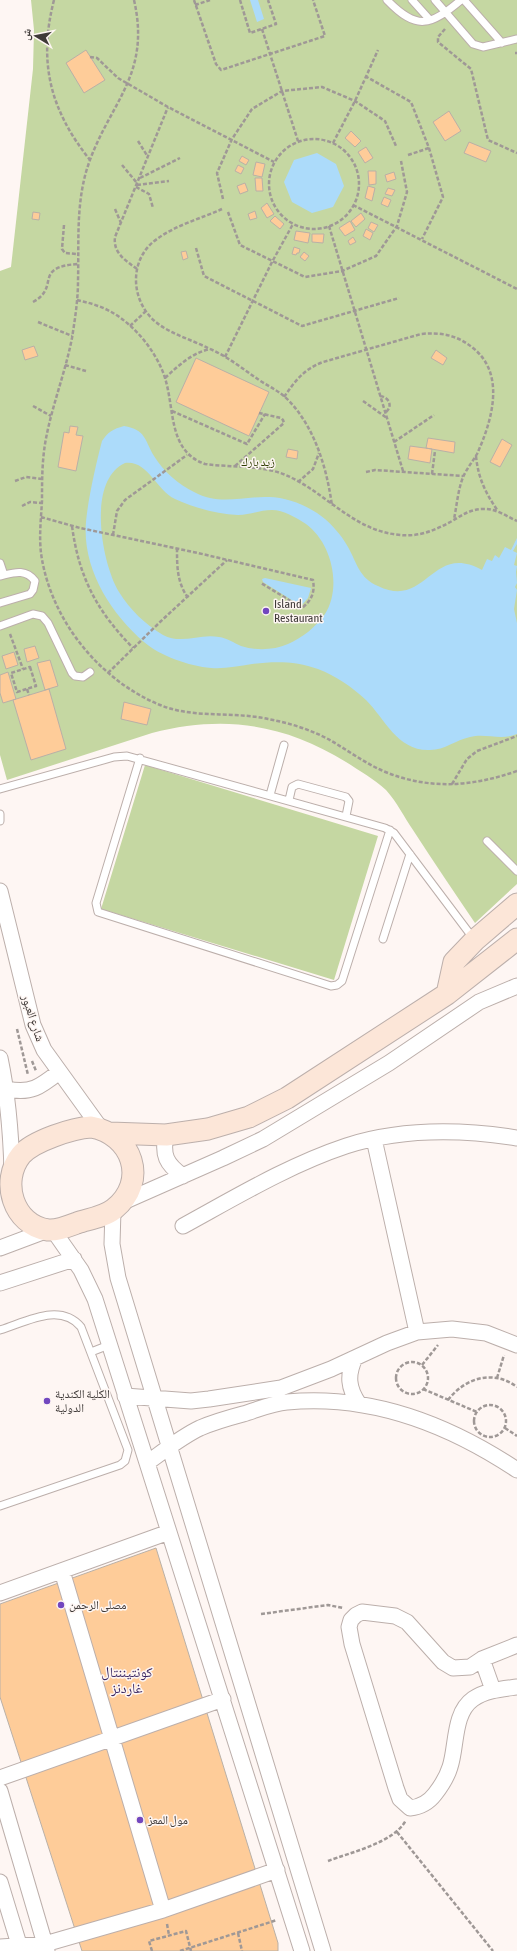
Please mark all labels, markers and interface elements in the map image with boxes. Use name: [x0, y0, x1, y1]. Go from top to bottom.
north arrow: [16, 16, 56, 56]
text: ش: [19, 27, 35, 41]
park label: زيد بارك: [241, 455, 275, 469]
place label: Island Restaurant: [274, 597, 323, 625]
marker: Island Restaurant: [261, 606, 271, 616]
street label: شارع العبور: [18, 992, 47, 1044]
place label: الكلية الكندية الدولية: [55, 1387, 110, 1415]
marker: الكلية الكندية الدولية: [42, 1396, 52, 1406]
place label: مصلى الرحمن: [69, 1598, 127, 1612]
marker: مصلى الرحمن: [56, 1600, 66, 1610]
district label: كونتيننتال غاردنز: [101, 1664, 153, 1697]
place label: مول المعز: [147, 1813, 188, 1827]
marker: مول المعز: [135, 1815, 145, 1825]

